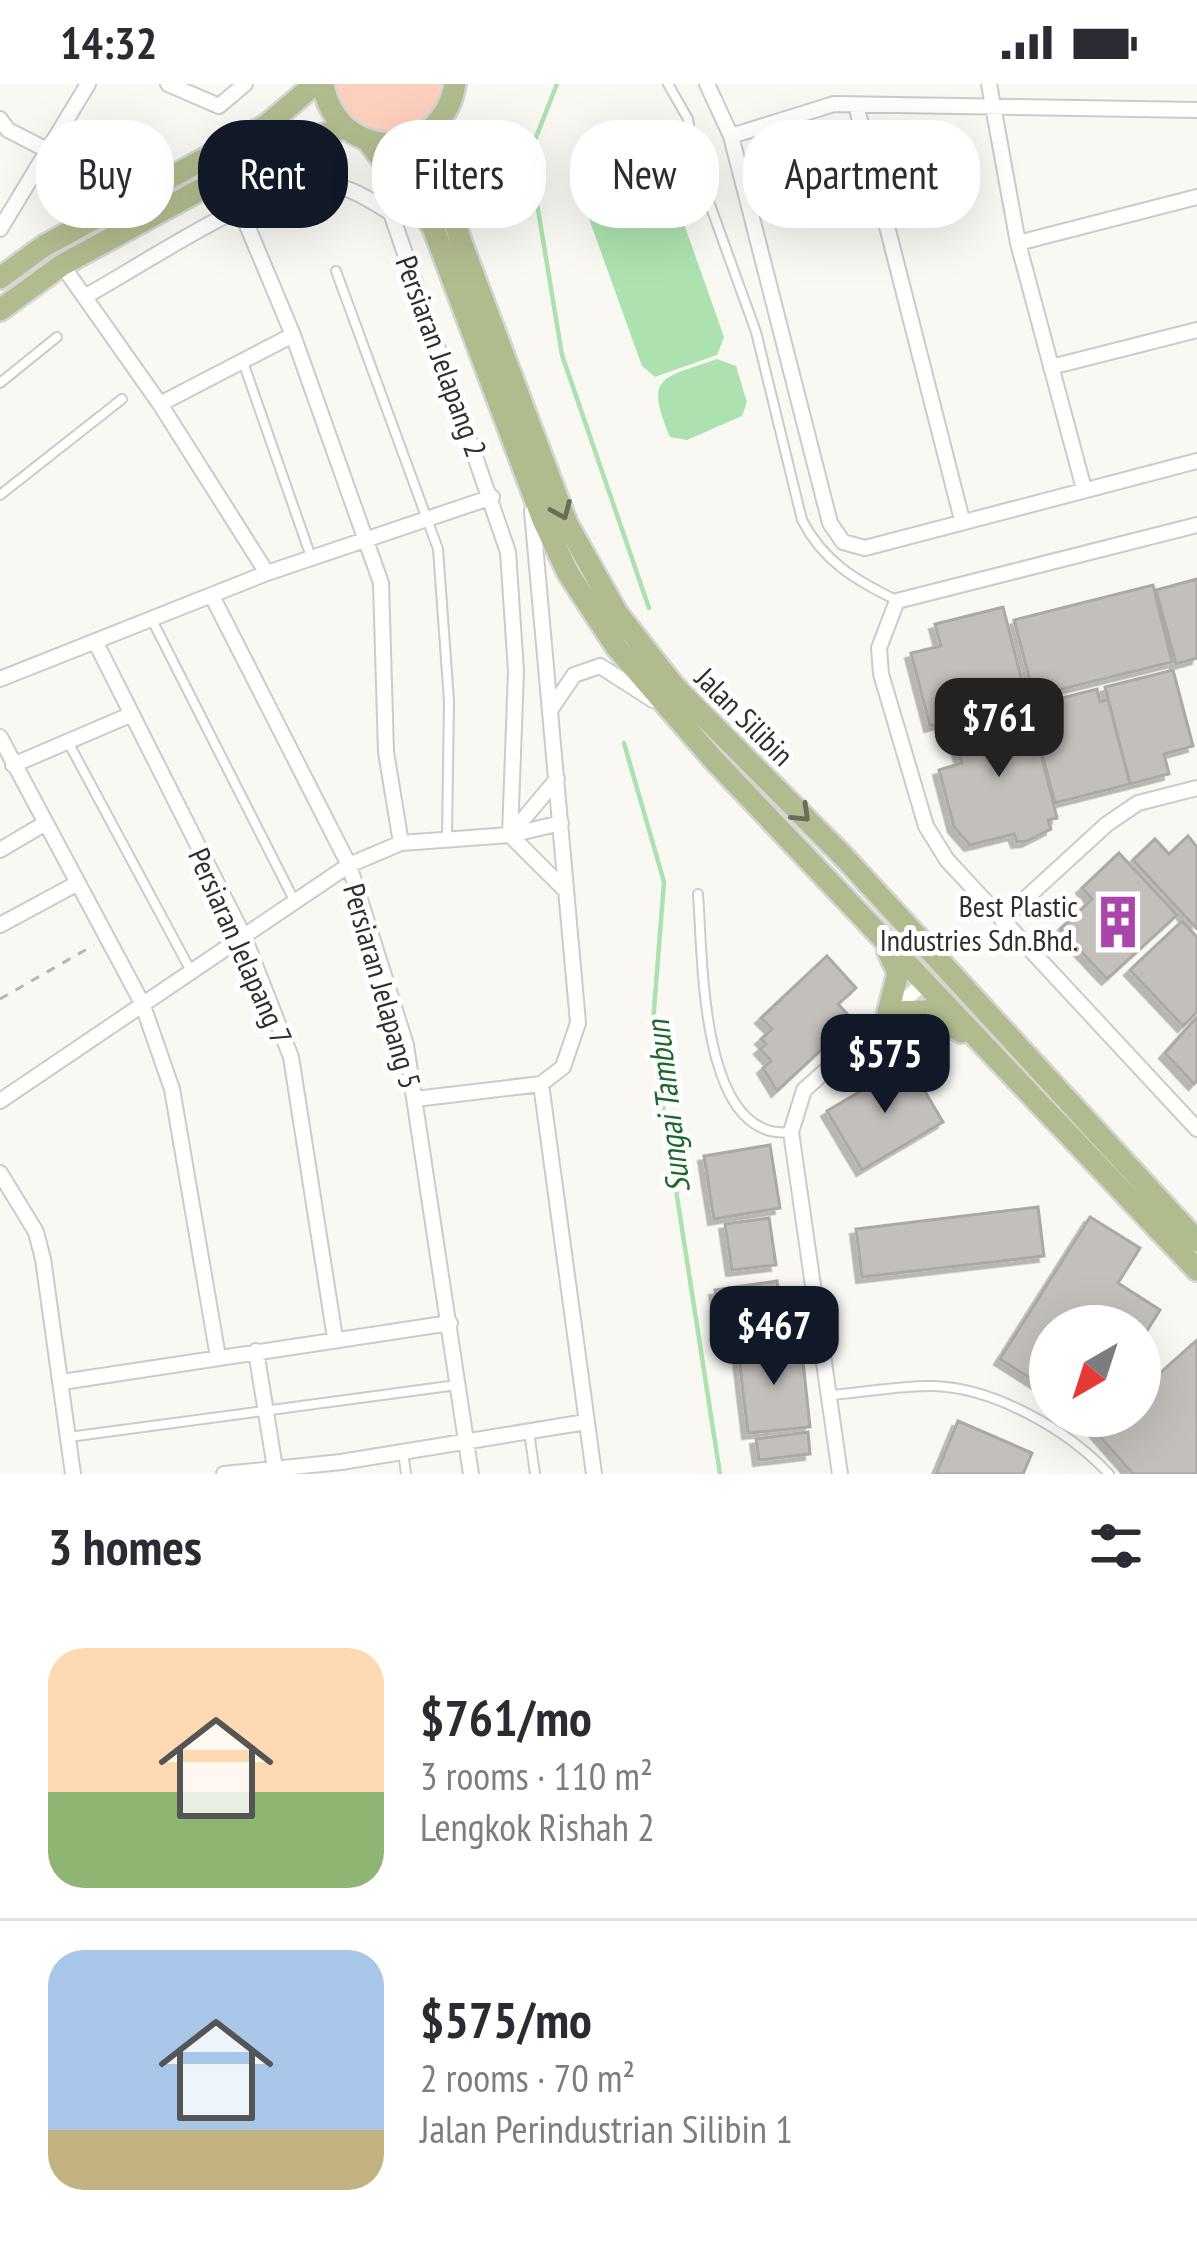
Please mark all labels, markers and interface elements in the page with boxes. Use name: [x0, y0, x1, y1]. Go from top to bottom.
text: 14:32: [60, 13, 157, 71]
chip: Buy: [36, 120, 174, 228]
chip: Rent: [198, 120, 348, 228]
chip: Filters: [372, 120, 546, 228]
chip: New: [570, 120, 719, 228]
chip: Apartment: [743, 120, 980, 228]
street label: Persiaran Jelapang 2: [388, 250, 496, 462]
one-way arrow: [548, 499, 572, 520]
street label: Jalan Silibin: [687, 658, 802, 773]
pin: $761: [928, 678, 1070, 780]
text: $761: [962, 691, 1036, 742]
one-way arrow: [788, 800, 810, 822]
street label: Persiaran Jelapang 7: [180, 842, 302, 1050]
street label: Persiaran Jelapang 5: [335, 879, 431, 1093]
place label: Best Plastic Industries Sdn.Bhd.: [880, 886, 1078, 959]
building icon: Best Plastic Industries Sdn.Bhd.: [1089, 893, 1147, 951]
pin: $575: [814, 1014, 956, 1116]
water label: Sungai Tambun: [635, 1017, 699, 1196]
text: $575: [848, 1027, 922, 1078]
pin: $467: [703, 1286, 845, 1388]
text: $467: [737, 1299, 811, 1350]
north arrow: [1029, 1305, 1161, 1437]
map controls: [1029, 1305, 1161, 1437]
text: 3 homes: [48, 1513, 202, 1579]
icon: filters: [1083, 1513, 1149, 1579]
text: $761/mo: [420, 1684, 592, 1750]
icon: home: [144, 1696, 288, 1840]
text: 3 rooms · 110 m²: [420, 1750, 653, 1801]
text: Lengkok Rishah 2: [420, 1801, 655, 1852]
text: $575/mo: [420, 1986, 592, 2052]
icon: home: [144, 1998, 288, 2142]
text: 2 rooms · 70 m²: [420, 2052, 635, 2103]
text: Jalan Perindustrian Silibin 1: [420, 2103, 793, 2154]

